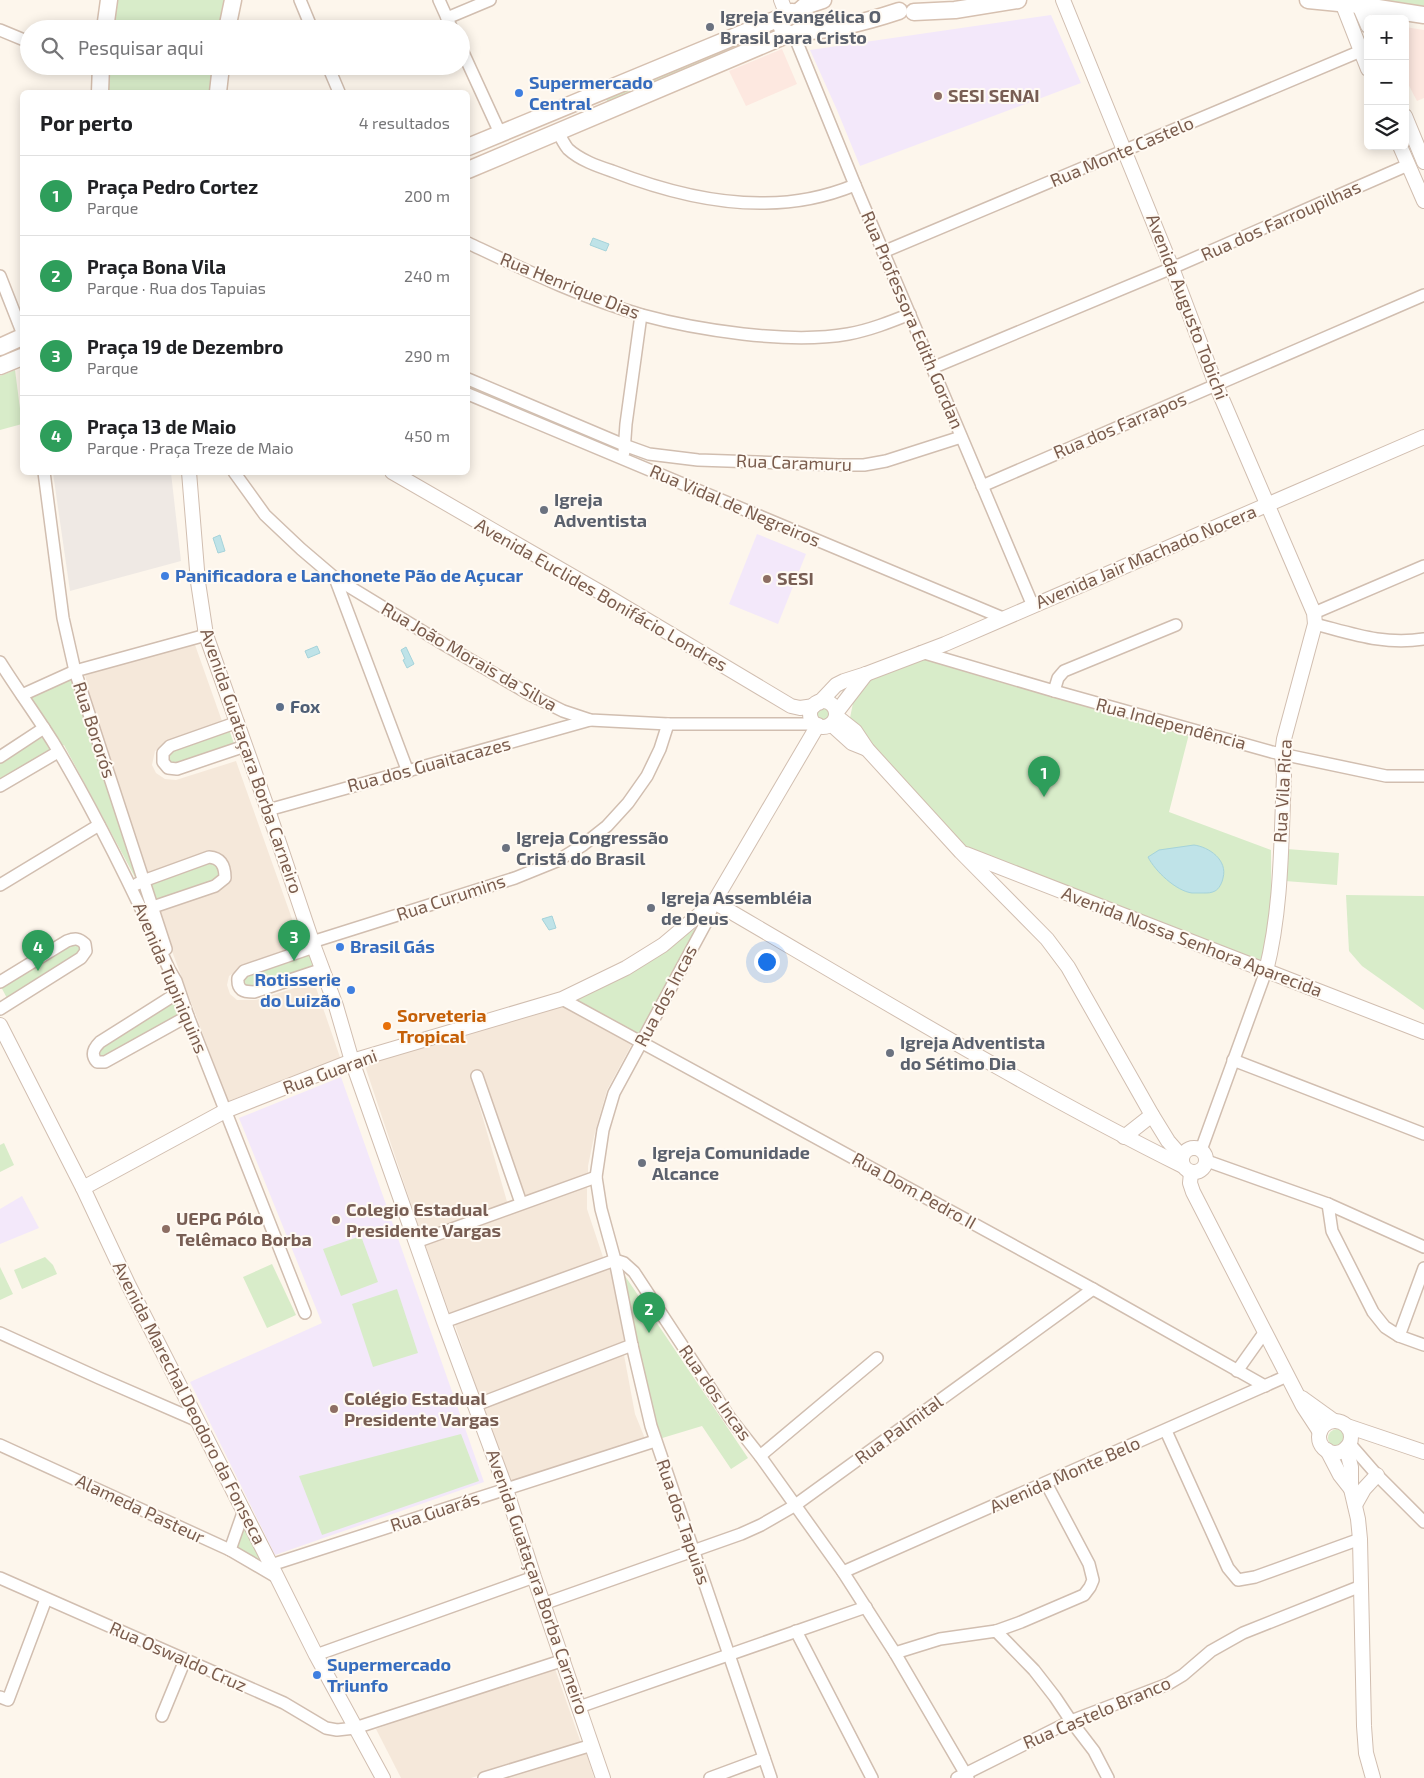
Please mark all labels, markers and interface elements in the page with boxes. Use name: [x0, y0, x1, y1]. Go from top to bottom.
place label: Igreja Evangélica O Brasil para Cristo: [720, 5, 881, 48]
map controls: [1364, 15, 1409, 150]
button: +: [1364, 15, 1409, 60]
search box: [20, 20, 470, 75]
marker: Igreja Evangélica O Brasil para Cristo: [704, 21, 716, 33]
icon: search: [38, 34, 66, 62]
text: Pesquisar aqui: [78, 36, 204, 59]
button: −: [1364, 60, 1409, 105]
place label: Supermercado Central: [529, 71, 653, 114]
place label: SESI SENAI: [948, 84, 1040, 106]
marker: Supermercado Central: [513, 87, 525, 99]
marker: SESI SENAI: [932, 90, 944, 102]
button: layers: [1364, 105, 1409, 150]
text: Por perto: [40, 110, 133, 135]
street label: Rua Monte Castelo: [1047, 111, 1197, 191]
text: 4 resultados: [359, 113, 450, 132]
text: Praça Pedro Cortez: [87, 175, 258, 198]
street label: Rua dos Farroupilhas: [1197, 175, 1364, 265]
text: 1: [53, 186, 59, 205]
text: 200 m: [404, 186, 450, 205]
text: Parque: [87, 198, 138, 217]
street label: Rua Professora Edith Gordan: [857, 207, 969, 432]
street label: Avenida Augusto Tobichi: [1142, 211, 1234, 403]
street label: Rua Henrique Dias: [497, 247, 643, 323]
text: Praça Bona Vila: [87, 255, 226, 278]
text: 2: [51, 266, 61, 285]
text: 240 m: [404, 266, 450, 285]
text: Parque · Rua dos Tapuias: [87, 278, 266, 297]
text: Praça 19 de Dezembro: [87, 335, 283, 358]
text: 3: [51, 346, 61, 365]
text: 290 m: [405, 346, 450, 365]
text: Parque: [87, 358, 138, 377]
street label: Rua dos Farrapos: [1050, 387, 1189, 463]
text: Praça 13 de Maio: [87, 415, 236, 438]
text: 4: [51, 426, 61, 445]
text: 450 m: [404, 426, 450, 445]
text: Parque · Praça Treze de Maio: [87, 438, 294, 457]
street label: Rua Caramuru: [736, 449, 852, 475]
street label: Rua Vidal de Negreiros: [647, 459, 824, 551]
place label: Igreja Adventista: [554, 488, 647, 531]
street label: Avenida Jair Machado Nocera: [1032, 500, 1259, 613]
marker: Igreja Adventista: [538, 504, 550, 516]
street label: Avenida Euclides Bonifácio Londres: [471, 513, 732, 676]
place label: Panificadora e Lanchonete Pão de Açucar: [175, 564, 524, 587]
place label: SESI: [777, 567, 814, 589]
marker: Panificadora e Lanchonete Pão de Açucar: [159, 570, 171, 582]
marker: SESI: [761, 573, 773, 585]
street label: Rua João Morais da Silva: [378, 597, 561, 715]
street label: Avenida Guataçara Borba Carneiro: [195, 625, 308, 896]
street label: Rua Bororós: [69, 679, 121, 781]
street label: Rua Independência: [1094, 692, 1249, 754]
place label: Fox: [290, 695, 321, 717]
marker: Fox: [274, 701, 286, 713]
street label: Rua dos Guaitacazes: [345, 732, 513, 796]
street label: Rua Vila Rica: [1268, 739, 1296, 843]
pin: 1: [1028, 756, 1060, 797]
place label: Igreja Congressão Cristã do Brasil: [516, 826, 669, 869]
marker: Igreja Congressão Cristã do Brasil: [500, 842, 512, 854]
street label: Rua Curumins: [393, 869, 508, 925]
street label: Avenida Nossa Senhora Aparecida: [1059, 881, 1326, 1001]
place label: Igreja Assembléia de Deus: [661, 886, 812, 929]
street label: Avenida Tupiniquins: [129, 899, 213, 1057]
marker: Igreja Assembléia de Deus: [645, 902, 657, 914]
pin: 3: [278, 920, 310, 961]
pin: 4: [22, 930, 54, 971]
place label: Brasil Gás: [350, 935, 435, 957]
marker: Brasil Gás: [334, 941, 346, 953]
street label: Rua dos Incas: [629, 941, 701, 1050]
your location: [754, 949, 780, 975]
place label: Rotisserie do Luizão: [254, 968, 341, 1011]
marker: Rotisserie do Luizão: [345, 984, 357, 996]
place label: Sorveteria Tropical: [397, 1004, 486, 1047]
marker: Sorveteria Tropical: [381, 1020, 393, 1032]
place label: Igreja Adventista do Sétimo Dia: [900, 1031, 1045, 1074]
street label: Rua Guarani: [279, 1044, 380, 1098]
marker: Igreja Adventista do Sétimo Dia: [884, 1047, 896, 1059]
place label: Igreja Comunidade Alcance: [652, 1141, 810, 1184]
street label: Rua Dom Pedro II: [849, 1147, 980, 1233]
marker: Igreja Comunidade Alcance: [636, 1157, 648, 1169]
place label: Colegio Estadual Presidente Vargas: [346, 1198, 501, 1241]
place label: UEPG Pólo Telêmaco Borba: [176, 1207, 312, 1250]
marker: Colegio Estadual Presidente Vargas: [330, 1214, 342, 1226]
marker: UEPG Pólo Telêmaco Borba: [160, 1223, 172, 1235]
street label: Avenida Marechal Deodoro da Fonseca: [109, 1257, 271, 1548]
pin: 2: [633, 1292, 665, 1333]
street label: Rua dos Incas: [675, 1340, 757, 1445]
place label: Colégio Estadual Presidente Vargas: [344, 1387, 499, 1430]
street label: Rua Palmital: [850, 1390, 947, 1468]
marker: Colégio Estadual Presidente Vargas: [328, 1403, 340, 1415]
street label: Avenida Monte Belo: [986, 1431, 1143, 1517]
street label: Avenida Guataçara Borba Carneiro: [481, 1446, 594, 1717]
street label: Rua dos Tapuias: [652, 1456, 716, 1587]
street label: Alameda Pasteur: [72, 1469, 208, 1548]
street label: Rua Guarás: [387, 1486, 482, 1536]
street label: Rua Oswaldo Cruz: [106, 1616, 250, 1696]
place label: Supermercado Triunfo: [327, 1653, 451, 1696]
marker: Supermercado Triunfo: [311, 1669, 323, 1681]
street label: Rua Castelo Branco: [1019, 1671, 1174, 1753]

